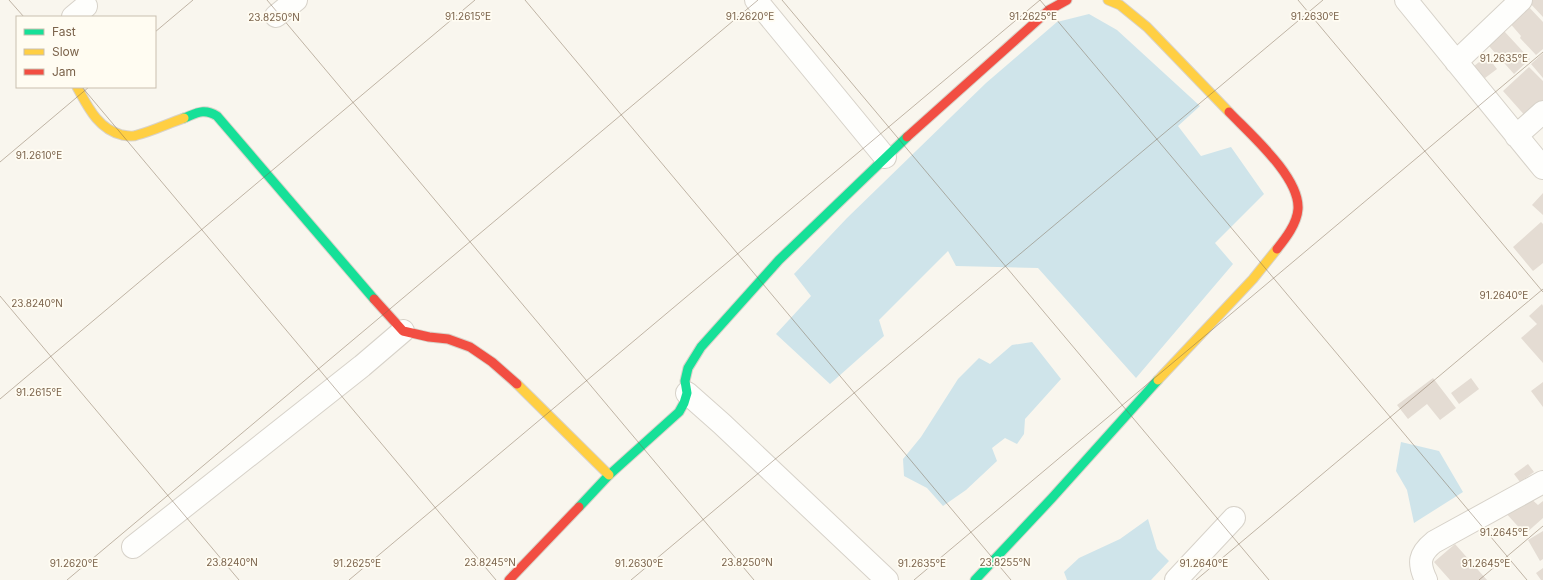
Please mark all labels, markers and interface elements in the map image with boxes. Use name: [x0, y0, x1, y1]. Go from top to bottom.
text: 91.2615°E: [445, 10, 491, 22]
text: 91.2620°E: [726, 10, 774, 22]
text: 91.2625°E: [1009, 10, 1057, 22]
text: 91.2630°E: [1291, 10, 1339, 22]
text: 23.8250°N: [248, 11, 300, 23]
legend: [16, 16, 156, 88]
text: Fast: [52, 24, 76, 39]
text: Slow: [52, 44, 80, 59]
text: 91.2635°E: [1480, 52, 1528, 64]
text: Jam: [52, 64, 76, 79]
text: 91.2610°E: [16, 149, 62, 161]
text: 91.2640°E: [1480, 289, 1528, 301]
text: 23.8240°N: [11, 297, 63, 309]
text: 91.2615°E: [16, 386, 62, 398]
text: 91.2645°E: [1480, 526, 1528, 538]
text: 23.8240°N: [206, 556, 258, 568]
text: 23.8245°N: [464, 556, 516, 568]
text: 23.8250°N: [721, 556, 773, 568]
text: 23.8255°N: [979, 556, 1031, 568]
text: 91.2620°E: [50, 557, 98, 569]
text: 91.2625°E: [333, 557, 381, 569]
text: 91.2630°E: [615, 557, 663, 569]
text: 91.2635°E: [898, 557, 946, 569]
text: 91.2640°E: [1180, 557, 1228, 569]
text: 91.2645°E: [1462, 557, 1510, 569]

